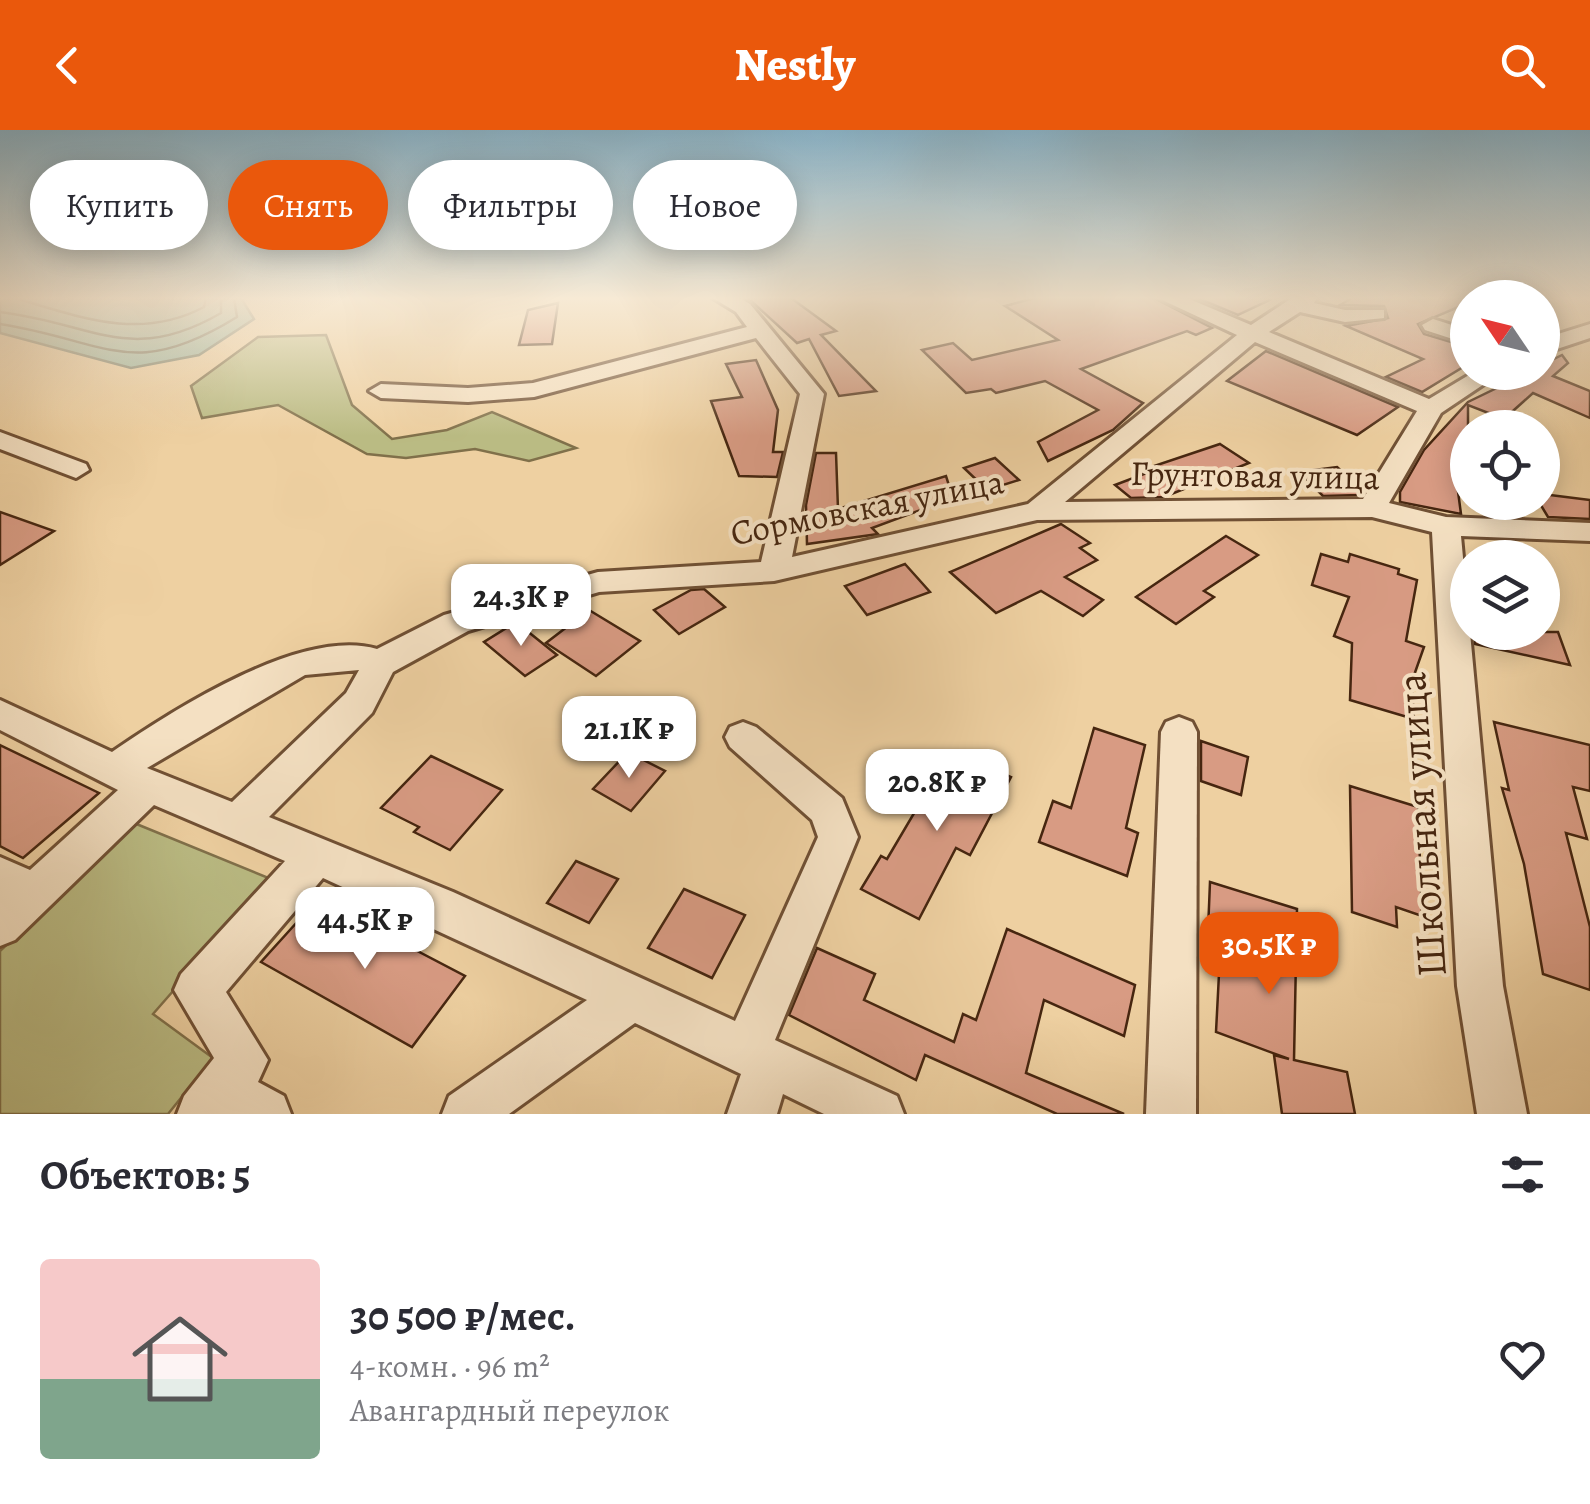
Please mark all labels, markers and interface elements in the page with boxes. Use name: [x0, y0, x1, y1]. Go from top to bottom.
text: Nestly: [735, 34, 855, 96]
icon: back: [40, 38, 95, 93]
icon: search: [1495, 38, 1550, 93]
chip: Купить: [30, 160, 208, 250]
chip: Снять: [228, 160, 388, 250]
chip: Фильтры: [408, 160, 613, 250]
chip: Новое: [633, 160, 797, 250]
north arrow: [1450, 280, 1560, 390]
map controls: [1450, 280, 1560, 650]
button: locate: [1450, 410, 1560, 520]
street label: Грунтовая улица: [1130, 449, 1380, 501]
street label: Сормовская улица: [726, 457, 1008, 557]
button: layers: [1450, 540, 1560, 650]
pin: 24.3K ₽: [429, 564, 613, 649]
text: 24.3K ₽: [473, 574, 569, 618]
street label: Школьная улица: [1382, 670, 1460, 979]
pin: 21.1K ₽: [537, 696, 721, 781]
text: 21.1K ₽: [584, 706, 674, 750]
pin: 20.8K ₽: [845, 749, 1029, 834]
text: 20.8K ₽: [888, 759, 986, 803]
pin: 44.5K ₽: [273, 887, 457, 972]
text: 44.5K ₽: [317, 897, 413, 941]
pin: 30.5K ₽: [1177, 912, 1361, 997]
text: 30.5K ₽: [1221, 922, 1317, 966]
text: Объектов: 5: [40, 1146, 251, 1203]
icon: filters: [1495, 1147, 1550, 1202]
text: 30 500 ₽/мес.: [350, 1287, 576, 1344]
icon: home: [120, 1299, 240, 1419]
icon: heart: [1495, 1332, 1550, 1387]
text: 4-комн. · 96 m²: [350, 1344, 550, 1388]
text: Авангардный переулок: [350, 1388, 670, 1432]

